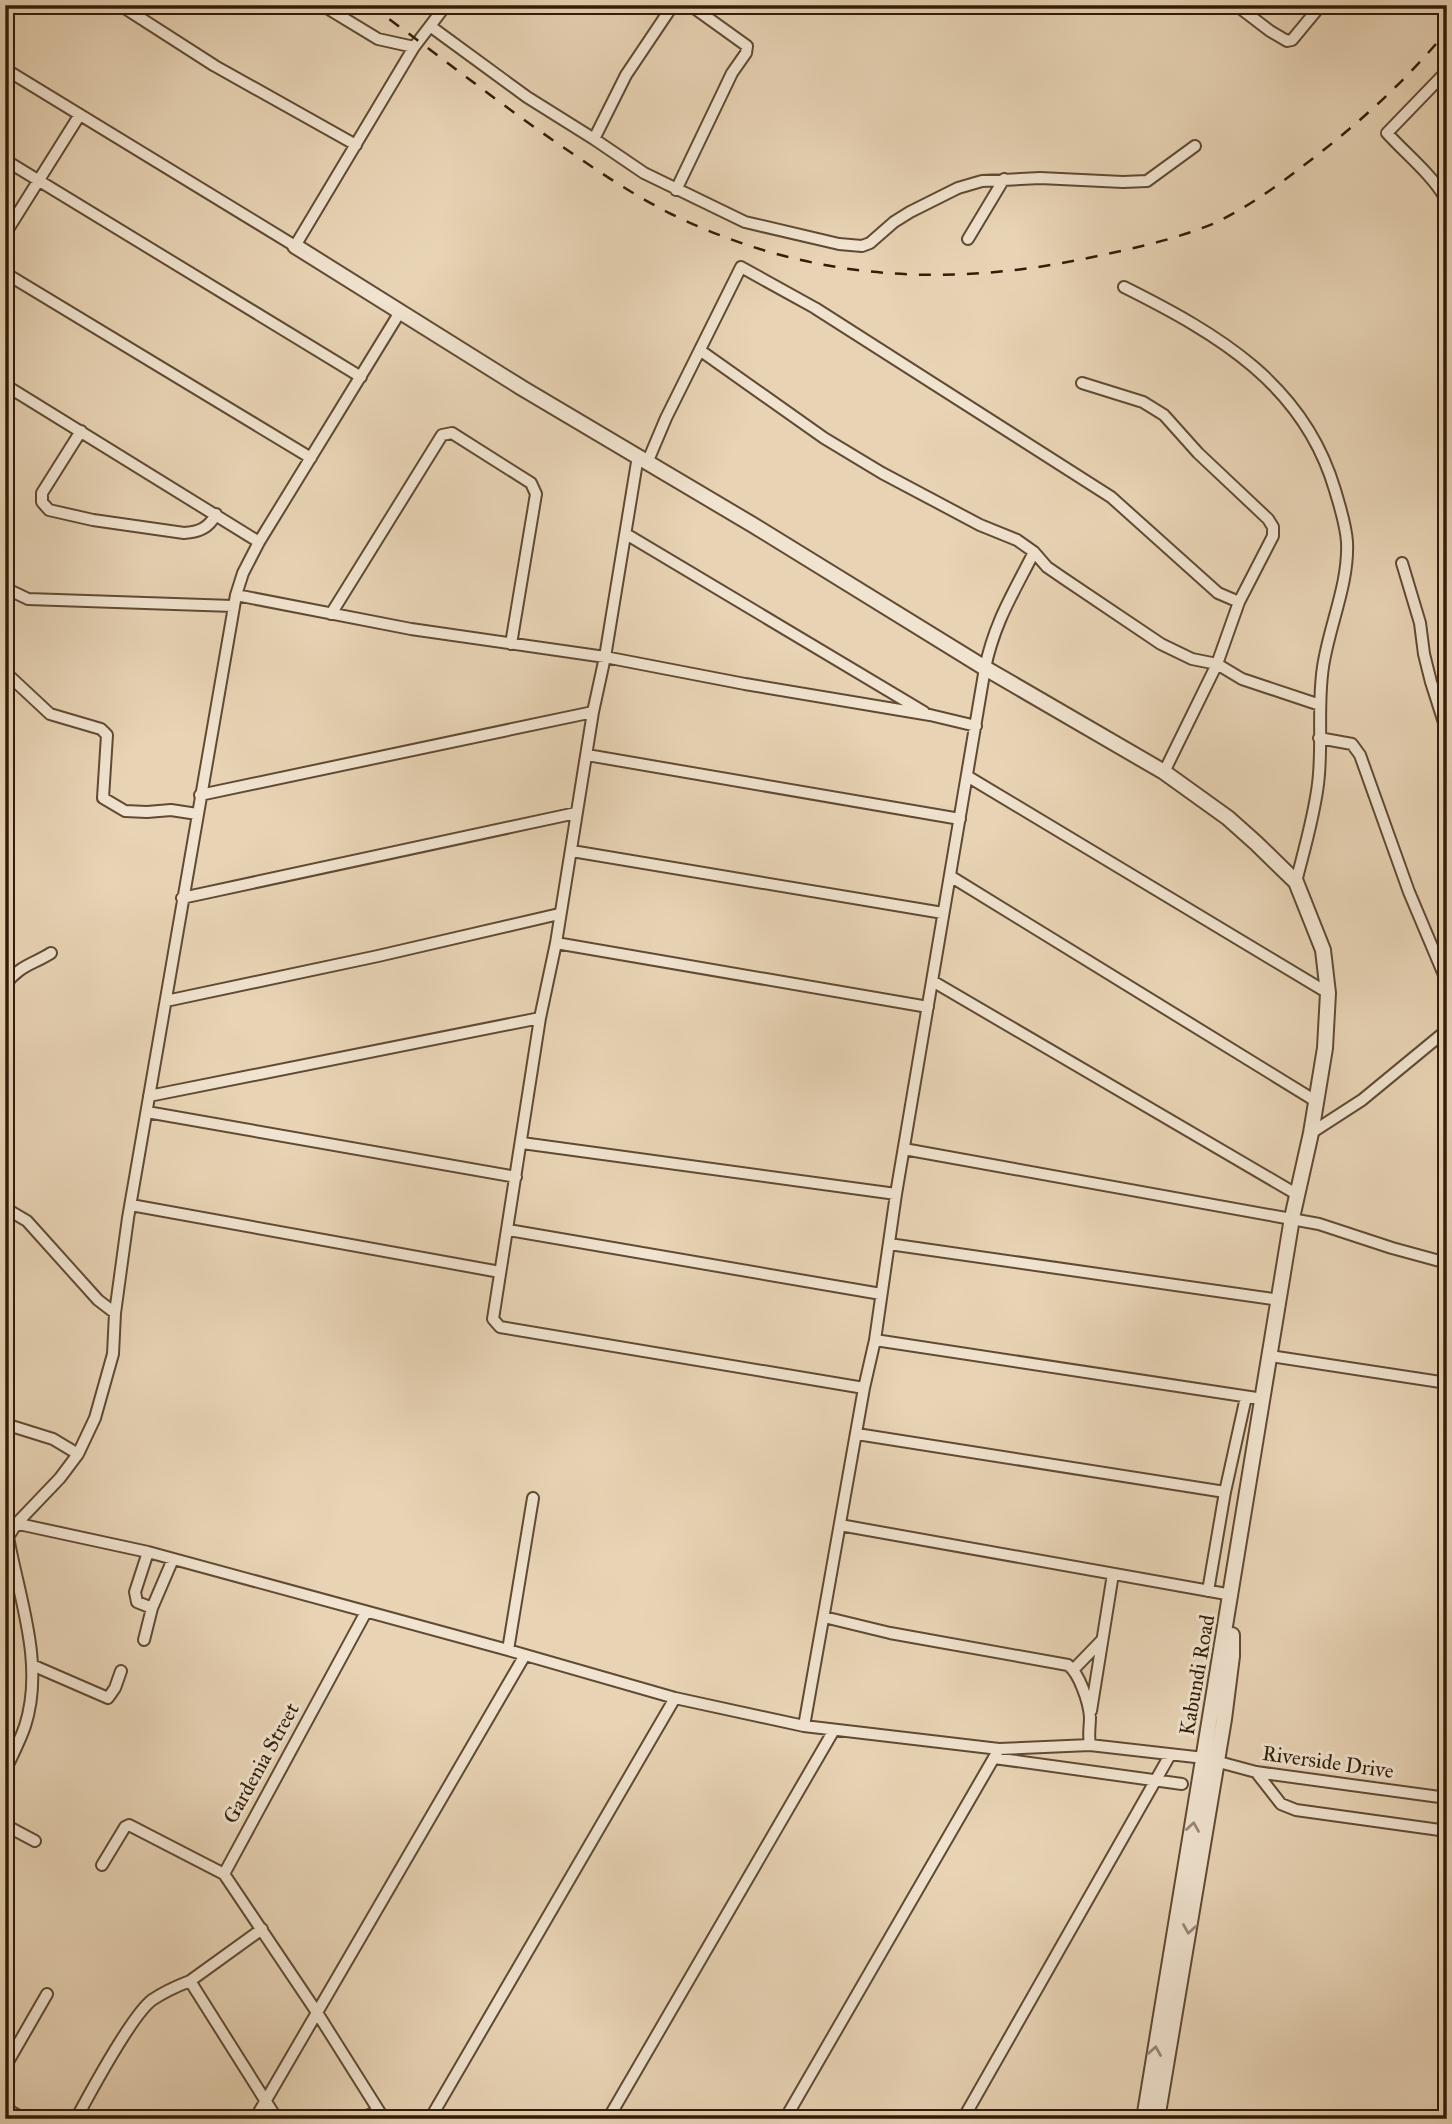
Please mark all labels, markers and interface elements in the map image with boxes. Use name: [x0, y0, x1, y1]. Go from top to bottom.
street label: Kabundi Road: [1174, 1612, 1220, 1737]
street label: Gardenia Street: [217, 1698, 305, 1828]
street label: Riverside Drive: [1261, 1740, 1396, 1784]
one-way arrow: [1185, 1821, 1200, 1833]
one-way arrow: [1182, 1923, 1197, 1935]
one-way arrow: [1147, 2046, 1162, 2057]

